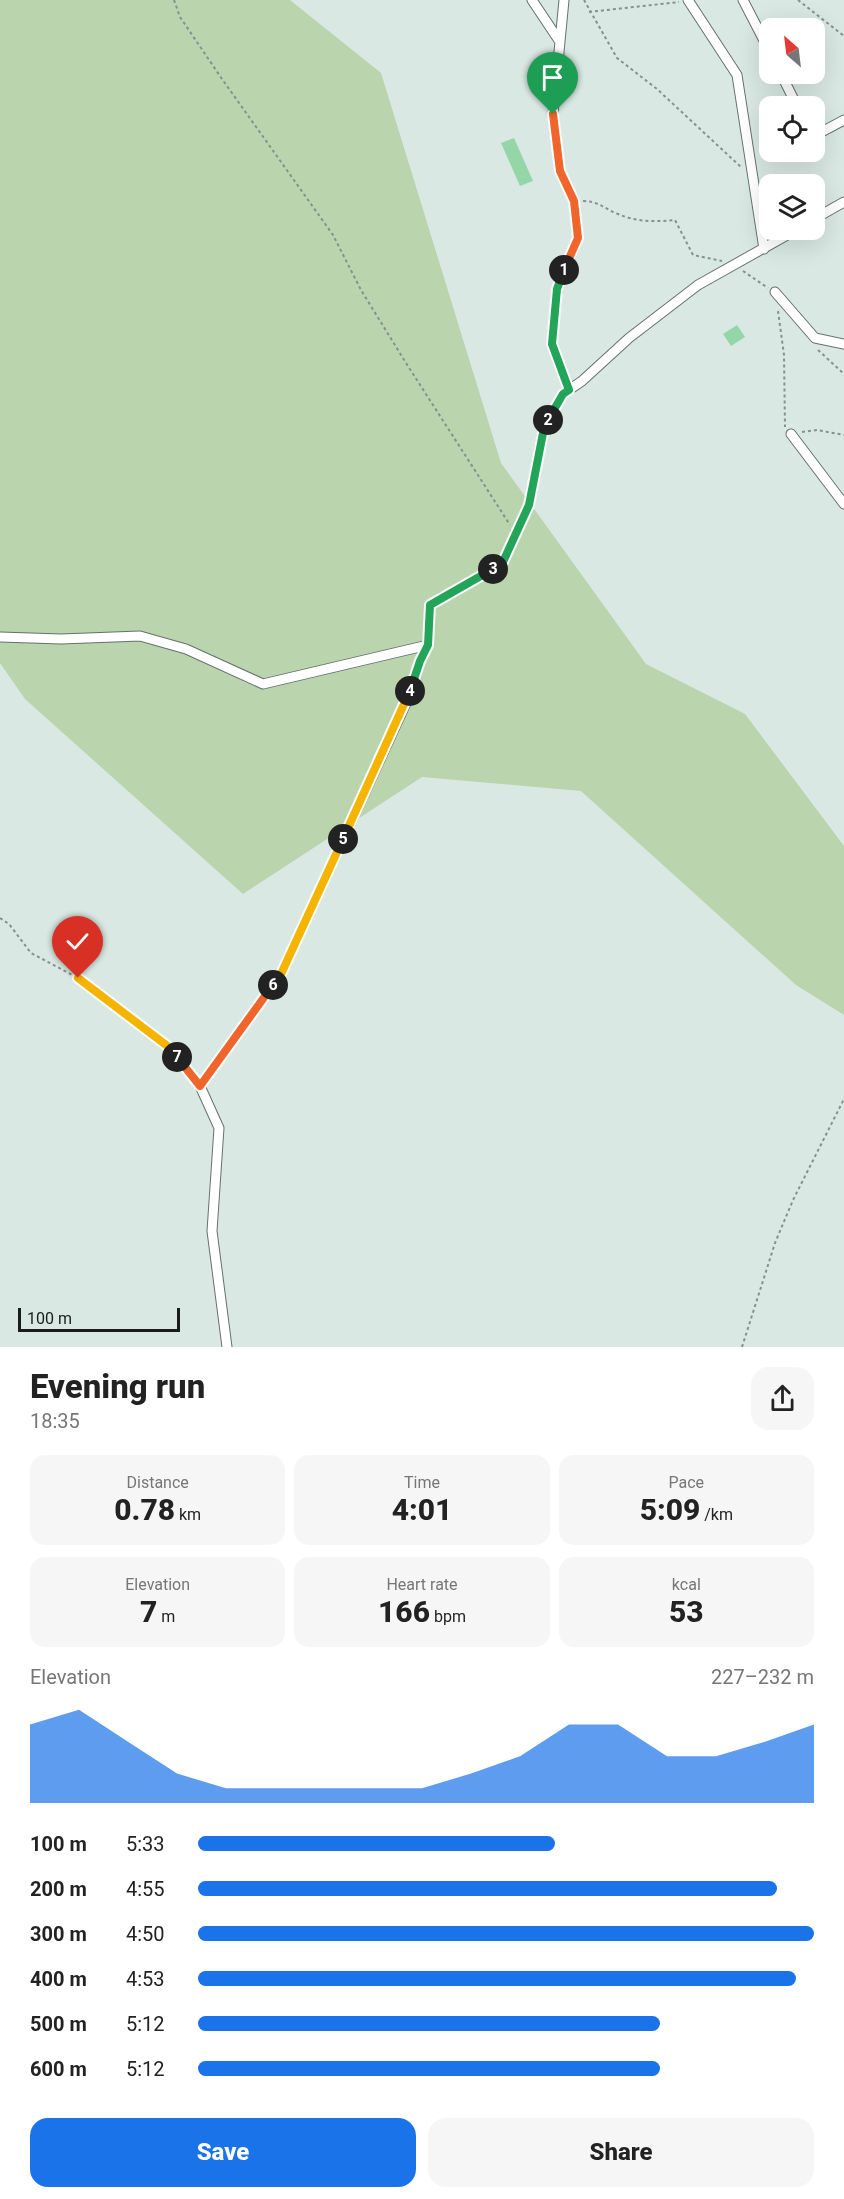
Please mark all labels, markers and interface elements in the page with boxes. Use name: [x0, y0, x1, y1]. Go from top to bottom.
north arrow: [759, 18, 825, 84]
map controls: [759, 18, 825, 240]
pin: [527, 52, 578, 114]
icon: arrive: [536, 61, 569, 94]
button: locate: [759, 96, 825, 162]
button: layers: [759, 174, 825, 240]
pin: 1: [549, 255, 579, 285]
text: 1: [559, 260, 569, 279]
pin: 2: [533, 405, 563, 435]
text: 2: [543, 410, 553, 429]
pin: 3: [478, 554, 508, 584]
text: 3: [488, 559, 498, 578]
pin: 4: [395, 676, 425, 706]
text: 4: [405, 681, 415, 700]
pin: 5: [328, 824, 358, 854]
text: 5: [338, 829, 348, 848]
pin: [52, 916, 103, 978]
icon: check: [61, 925, 94, 958]
pin: 6: [258, 970, 288, 1000]
text: 6: [268, 975, 278, 994]
pin: 7: [162, 1042, 192, 1072]
text: 7: [172, 1047, 182, 1066]
scale bar: [18, 1305, 180, 1332]
text: 100 m: [27, 1309, 72, 1328]
text: Evening run: [30, 1367, 205, 1406]
button: share: [751, 1367, 814, 1430]
text: 18:35: [30, 1409, 80, 1433]
text: Distance: [127, 1473, 189, 1492]
text: Time: [404, 1473, 440, 1492]
text: Pace: [669, 1473, 704, 1492]
text: 0.78: [114, 1492, 175, 1527]
text: 4:01: [392, 1492, 452, 1527]
text: 5:09: [640, 1492, 700, 1527]
text: km: [175, 1505, 201, 1524]
text: /km: [700, 1505, 733, 1524]
text: Elevation: [125, 1575, 190, 1594]
text: Heart rate: [386, 1575, 458, 1594]
text: kcal: [672, 1575, 701, 1594]
text: 7: [140, 1594, 157, 1629]
text: 166: [378, 1594, 430, 1629]
text: 53: [669, 1594, 704, 1629]
text: m: [157, 1607, 175, 1626]
text: bpm: [430, 1607, 466, 1626]
text: Elevation: [30, 1665, 111, 1689]
text: 227–232 m: [711, 1665, 814, 1689]
text: 100 m: [30, 1832, 87, 1856]
text: 5:33: [126, 1832, 165, 1856]
text: 200 m: [30, 1877, 87, 1901]
text: 4:55: [126, 1877, 165, 1901]
text: 300 m: [30, 1922, 87, 1946]
text: 4:50: [126, 1922, 165, 1946]
text: 400 m: [30, 1967, 87, 1991]
text: 4:53: [126, 1967, 165, 1991]
text: 500 m: [30, 2012, 87, 2036]
text: 5:12: [126, 2012, 165, 2036]
text: 600 m: [30, 2057, 87, 2081]
text: 5:12: [126, 2057, 165, 2081]
button: Save: [30, 2118, 416, 2187]
button: Share: [428, 2118, 814, 2187]

